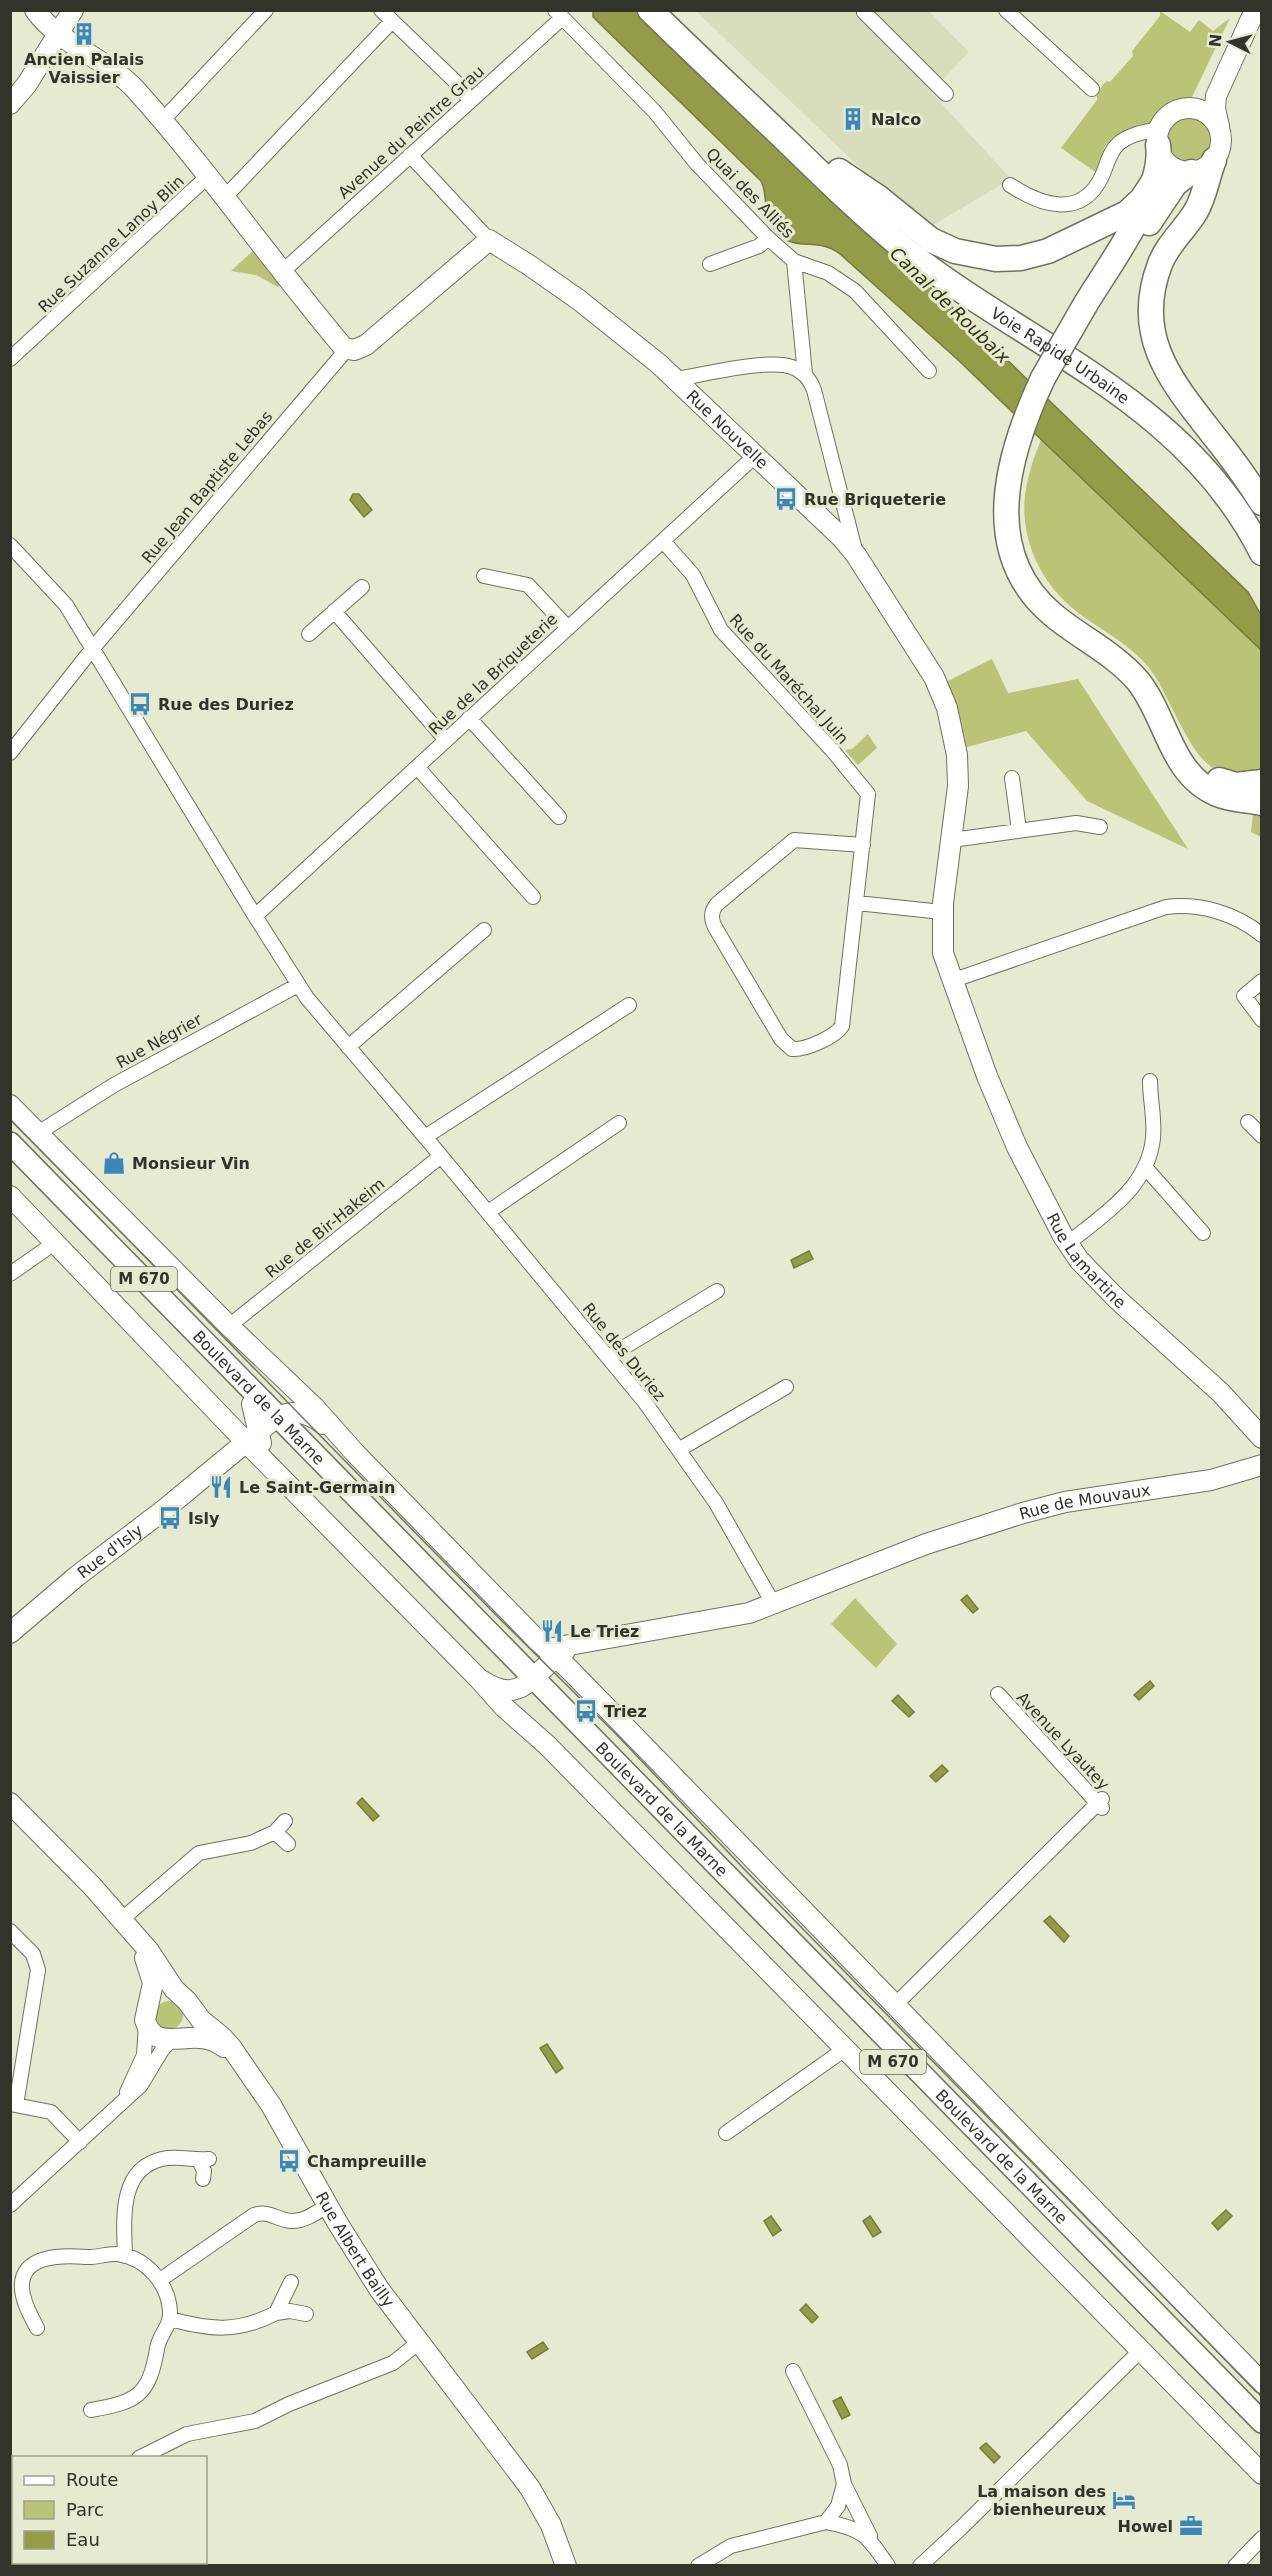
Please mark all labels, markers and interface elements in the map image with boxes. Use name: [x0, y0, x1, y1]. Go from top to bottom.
north arrow: [1200, 12, 1260, 72]
building icon: Ancien Palais Vaissier: [71, 21, 97, 47]
text: N: [1205, 33, 1226, 48]
place label: Ancien Palais Vaissier: [24, 50, 144, 87]
street label: Avenue du Peintre Grau: [334, 61, 488, 203]
building icon: Nalco: [840, 106, 866, 132]
place label: Nalco: [871, 110, 921, 129]
street label: Quai des Alliés: [702, 144, 798, 242]
street label: Rue Suzanne Lanoy Blin: [34, 171, 188, 317]
water label: Canal de Roubaix: [886, 243, 1014, 368]
street label: Voie Rapide Urbaine: [988, 303, 1134, 408]
street label: Rue Nouvelle: [683, 386, 772, 472]
street label: Rue Jean Baptiste Lebas: [138, 407, 276, 567]
bus stop icon: Rue Briqueterie: [773, 486, 799, 512]
place label: Rue Briqueterie: [804, 490, 946, 509]
street label: Rue de la Briqueterie: [425, 609, 561, 739]
street label: Rue du Maréchal Juin: [726, 610, 852, 748]
bus stop icon: Rue des Duriez: [127, 691, 153, 717]
place label: Rue des Duriez: [158, 695, 294, 714]
street label: Rue Négrier: [113, 1009, 205, 1072]
shop icon: Monsieur Vin: [101, 1150, 127, 1176]
place label: Monsieur Vin: [132, 1154, 250, 1173]
street label: Rue de Bir-Hakeim: [262, 1174, 388, 1282]
street label: Rue Lamartine: [1043, 1210, 1130, 1312]
road number: M 670: [111, 1267, 177, 1291]
street label: Rue des Duriez: [579, 1299, 669, 1405]
street label: Boulevard de la Marne: [189, 1326, 329, 1469]
restaurant icon: Le Saint-Germain: [208, 1474, 234, 1500]
place label: Le Saint-Germain: [239, 1478, 395, 1497]
street label: Rue de Mouvaux: [1017, 1480, 1152, 1523]
bus stop icon: Isly: [157, 1505, 183, 1531]
place label: Isly: [188, 1509, 220, 1528]
street label: Rue d'Isly: [73, 1520, 146, 1582]
restaurant icon: Le Triez: [539, 1618, 565, 1644]
place label: Le Triez: [570, 1622, 639, 1641]
street label: Avenue Lyautey: [1013, 1688, 1113, 1794]
bus stop icon: Triez: [573, 1698, 599, 1724]
place label: Triez: [604, 1702, 647, 1721]
street label: Boulevard de la Marne: [592, 1738, 732, 1880]
road number: M 670: [860, 2050, 926, 2074]
street label: Boulevard de la Marne: [932, 2085, 1072, 2227]
bus stop icon: Champreuille: [276, 2148, 302, 2174]
place label: Champreuille: [307, 2152, 427, 2171]
street label: Rue Albert Bailly: [312, 2188, 399, 2311]
legend: [12, 2456, 207, 2564]
text: Route: [66, 2469, 118, 2490]
place label: La maison des bienheureux: [977, 2482, 1107, 2519]
hotel icon: La maison des bienheureux: [1111, 2487, 1137, 2513]
text: Parc: [66, 2499, 104, 2520]
office icon: Howel: [1178, 2513, 1204, 2539]
place label: Howel: [1118, 2517, 1173, 2536]
text: Eau: [66, 2529, 100, 2550]

